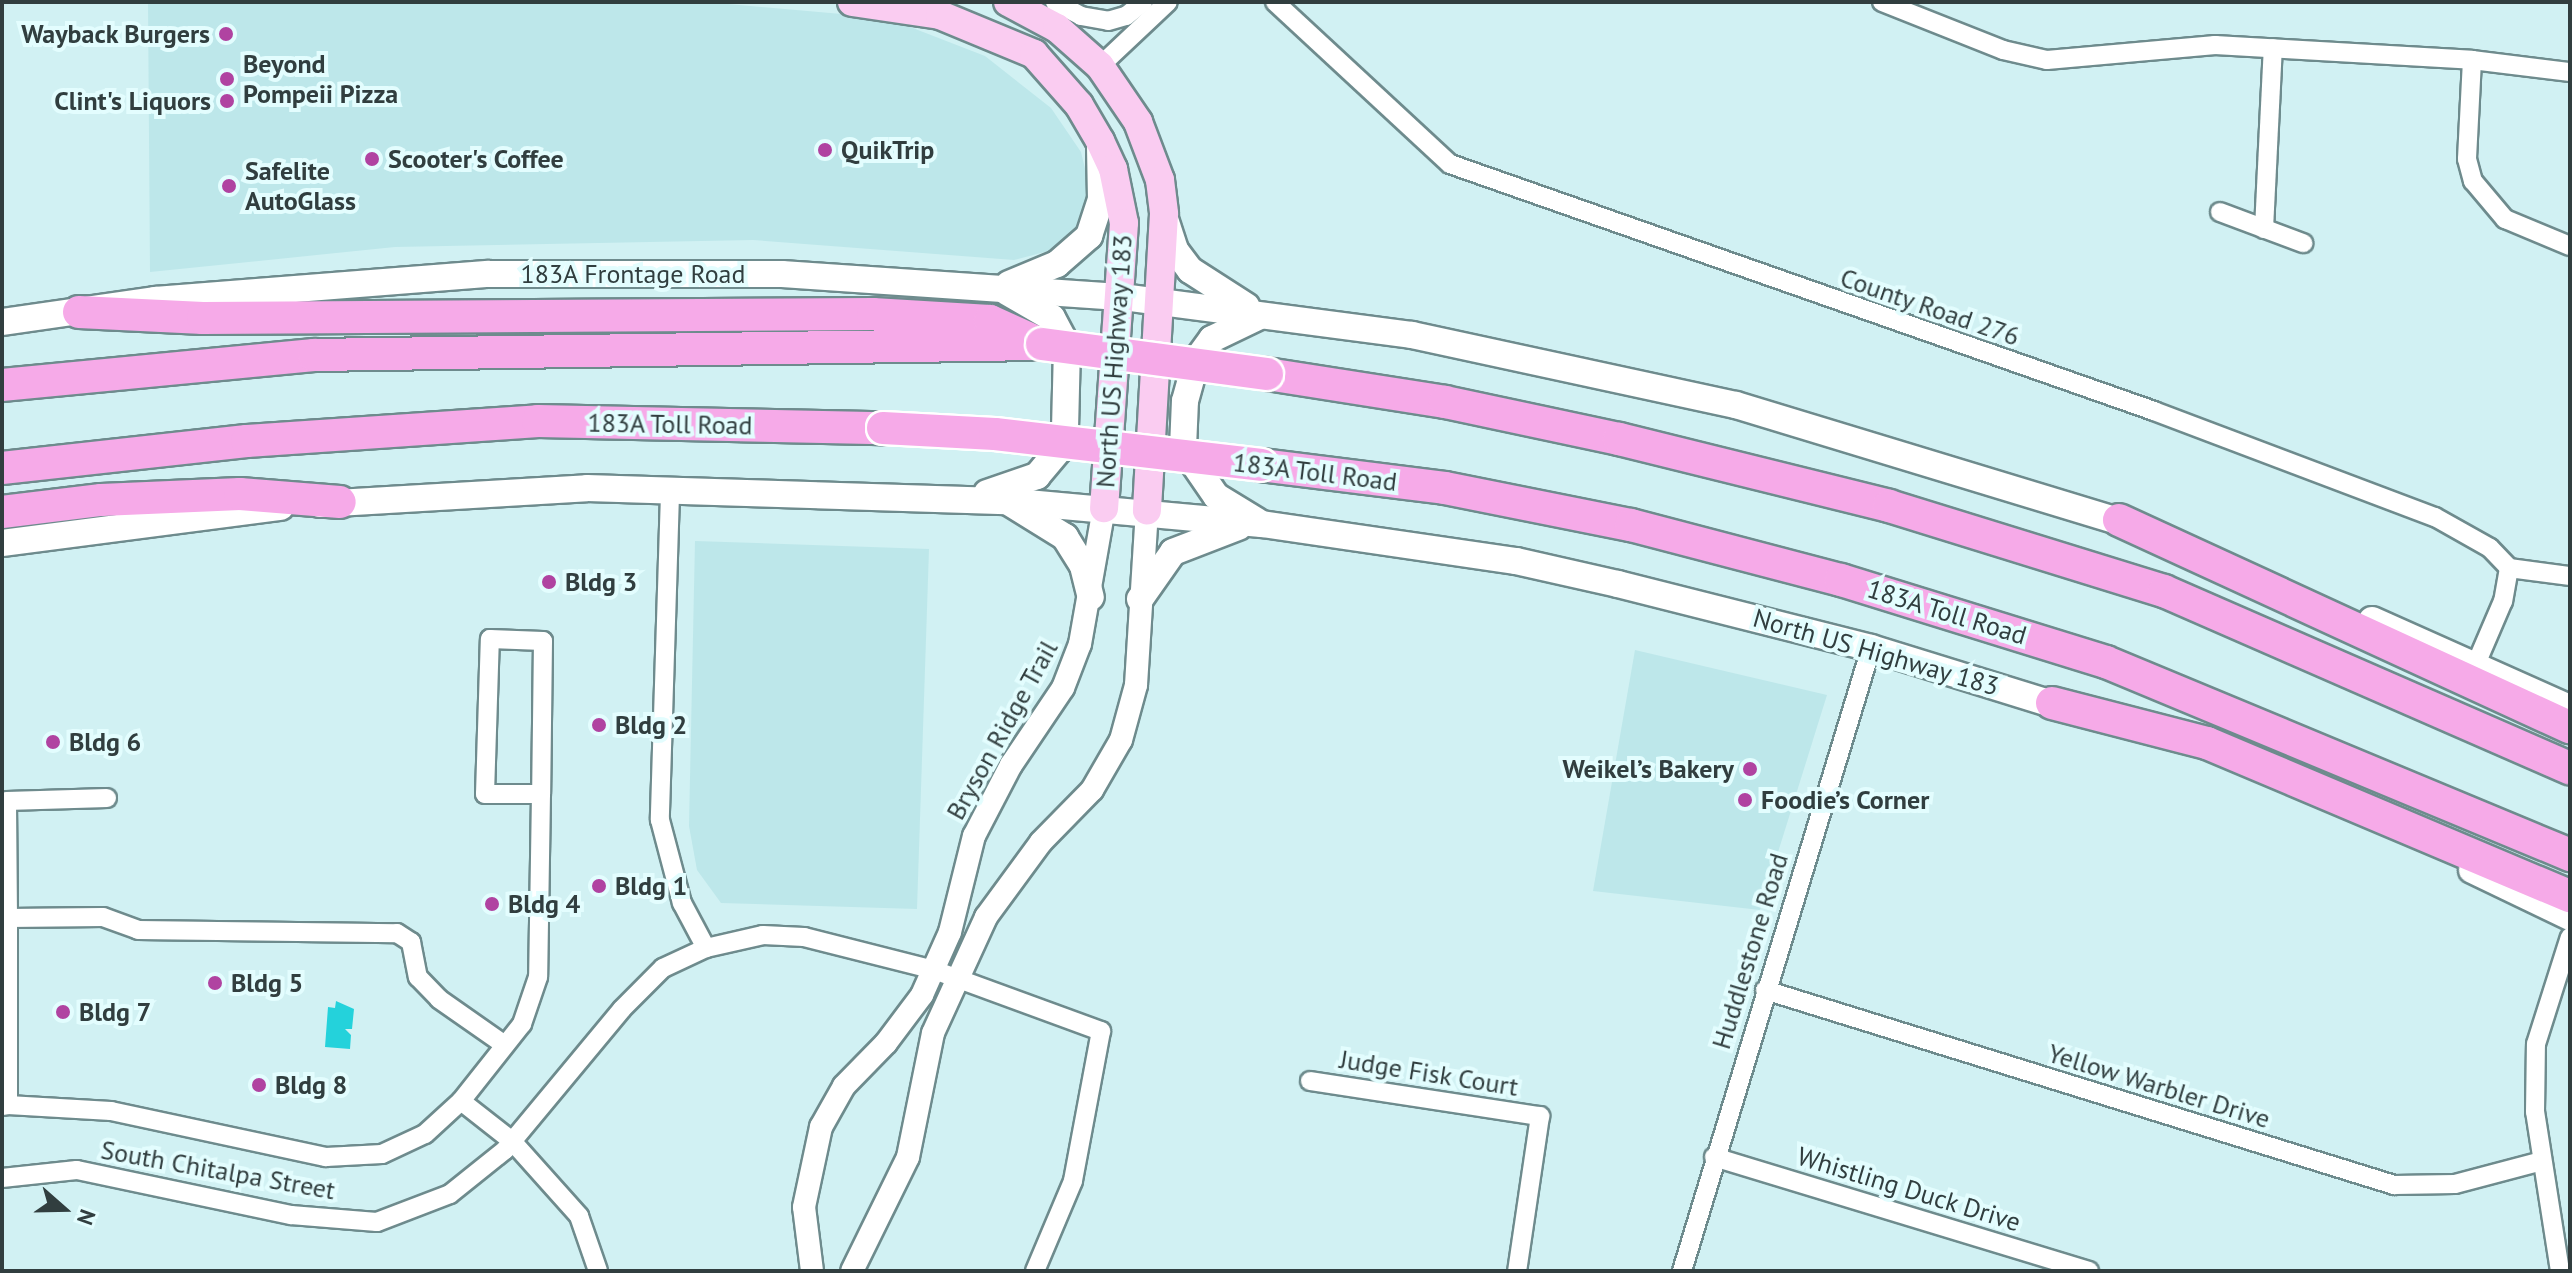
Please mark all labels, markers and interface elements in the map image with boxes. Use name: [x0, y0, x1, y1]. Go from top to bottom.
place label: Wayback Burgers: [20, 18, 210, 50]
marker: Wayback Burgers: [217, 25, 235, 43]
place label: Beyond Pompeii Pizza: [243, 48, 398, 110]
marker: Beyond Pompeii Pizza: [218, 70, 236, 88]
place label: Clint's Liquors: [54, 85, 211, 117]
marker: Clint's Liquors: [218, 92, 236, 110]
place label: QuikTrip: [841, 134, 934, 166]
marker: QuikTrip: [816, 141, 834, 159]
place label: Scooter's Coffee: [388, 143, 564, 175]
marker: Scooter's Coffee: [363, 150, 381, 168]
place label: Safelite AutoGlass: [245, 155, 356, 216]
marker: Safelite AutoGlass: [220, 177, 238, 195]
street label: North US Highway 183: [1090, 233, 1138, 489]
street label: 183A Frontage Road: [520, 258, 746, 290]
street label: County Road 276: [1836, 262, 2024, 352]
street label: 183A Toll Road: [586, 407, 754, 441]
street label: 183A Toll Road: [1230, 446, 1400, 498]
place label: Bldg 3: [565, 566, 637, 598]
marker: Bldg 3: [540, 573, 558, 591]
street label: 183A Toll Road: [1863, 573, 2031, 651]
street label: North US Highway 183: [1749, 602, 2003, 702]
street label: Bryson Ridge Trail: [940, 635, 1064, 825]
place label: Bldg 2: [615, 709, 687, 741]
marker: Bldg 2: [590, 716, 608, 734]
place label: Bldg 6: [69, 726, 141, 758]
marker: Bldg 6: [44, 733, 62, 751]
place label: Weikel’s Bakery: [1563, 753, 1734, 785]
marker: Weikel’s Bakery: [1741, 760, 1759, 778]
place label: Foodie’s Corner: [1761, 784, 1930, 816]
marker: Foodie’s Corner: [1736, 791, 1754, 809]
street label: Huddlestone Road: [1705, 849, 1795, 1053]
place label: Bldg 1: [615, 870, 687, 902]
marker: Bldg 1: [590, 877, 608, 895]
place label: Bldg 4: [508, 888, 580, 920]
marker: Bldg 4: [483, 895, 501, 913]
place label: Bldg 5: [231, 967, 303, 999]
marker: Bldg 5: [206, 974, 224, 992]
place label: Bldg 7: [79, 996, 151, 1028]
marker: Bldg 7: [54, 1003, 72, 1021]
street label: Yellow Warbler Drive: [2044, 1037, 2274, 1135]
street label: Judge Fisk Court: [1337, 1043, 1521, 1103]
place label: Bldg 8: [275, 1069, 347, 1101]
marker: Bldg 8: [250, 1076, 268, 1094]
street label: South Chitalpa Street: [98, 1134, 338, 1206]
street label: Whistling Duck Drive: [1793, 1140, 2025, 1238]
north arrow: [24, 1169, 104, 1249]
text: N: [71, 1206, 102, 1229]

